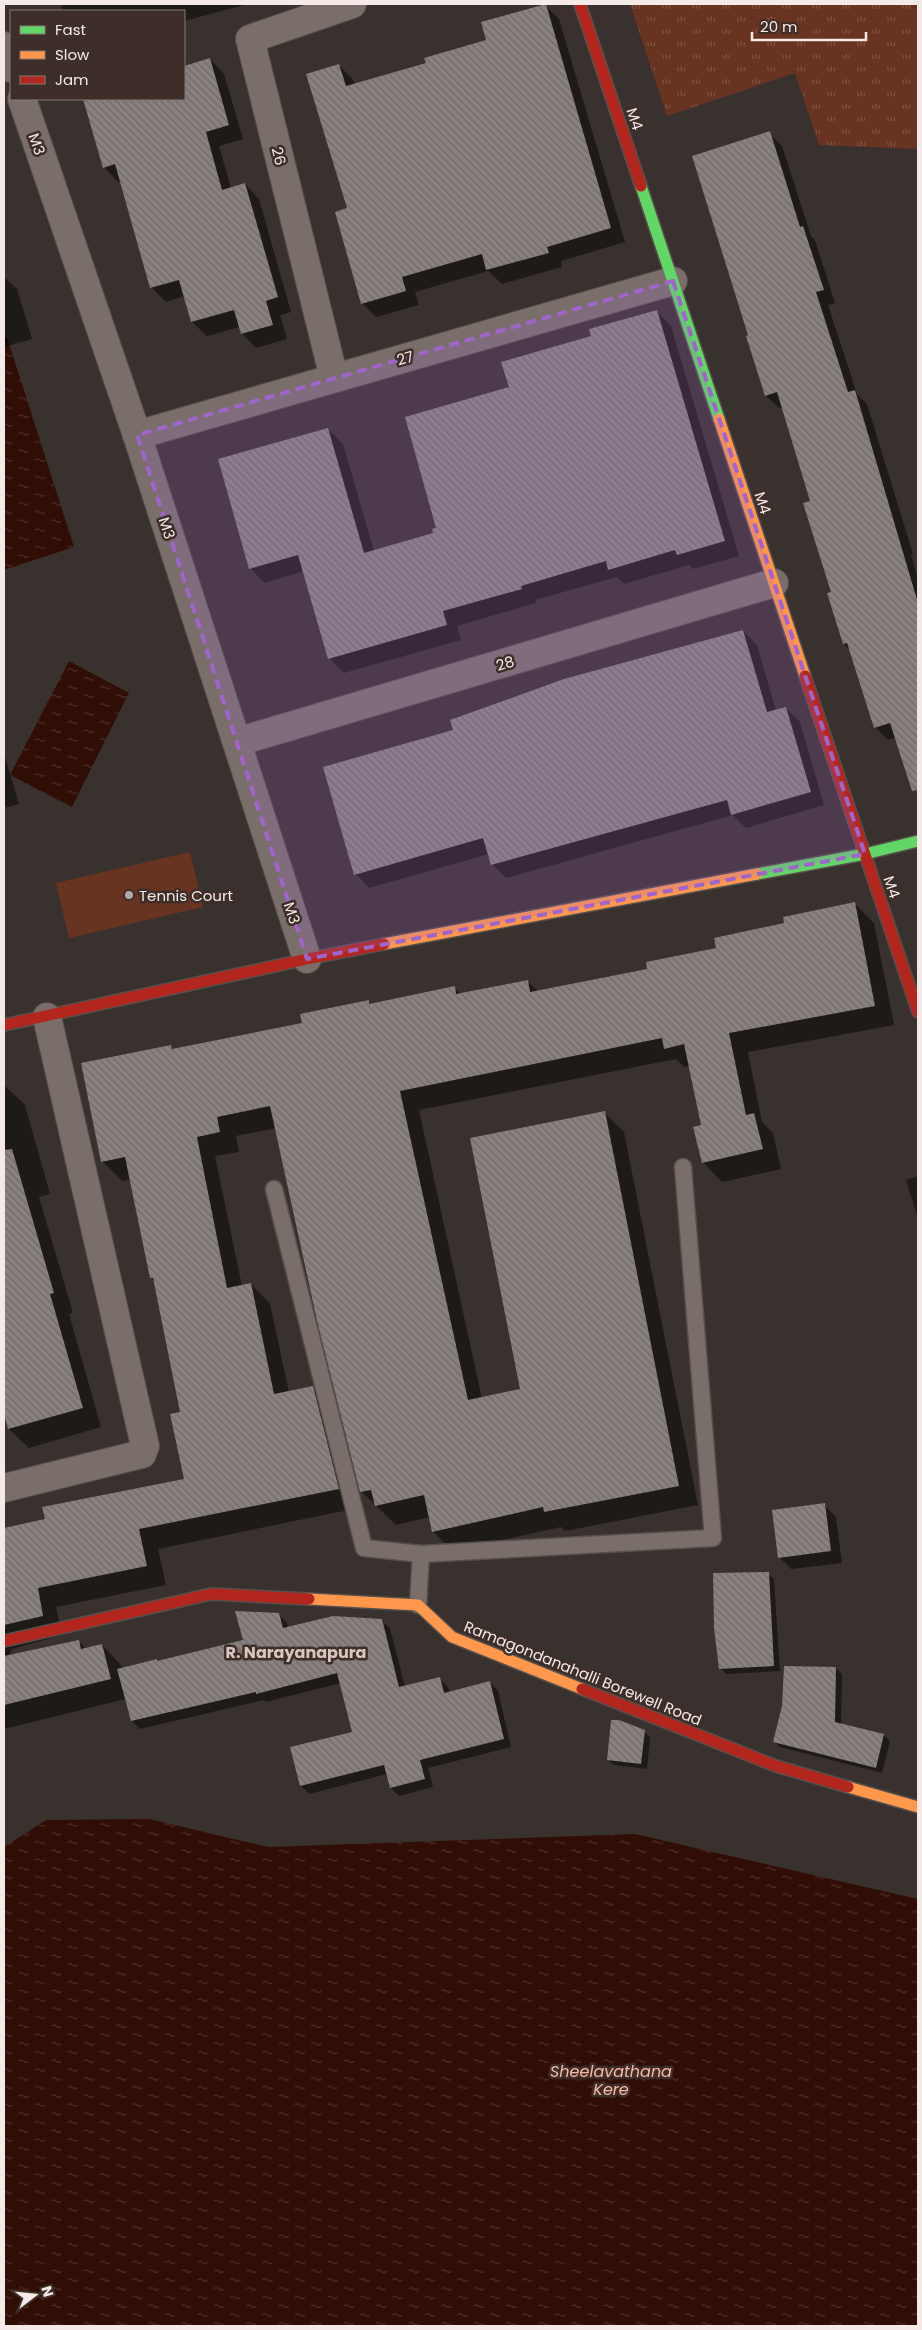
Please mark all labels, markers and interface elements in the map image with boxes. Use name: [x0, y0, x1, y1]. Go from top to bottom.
legend: [10, 10, 185, 100]
scale bar: [752, 10, 866, 42]
text: 20 m: [760, 16, 798, 37]
text: Fast: [55, 19, 86, 40]
text: Slow: [55, 44, 90, 65]
text: Jam: [55, 69, 89, 90]
street label: M4: [622, 105, 648, 133]
street label: M3: [24, 130, 50, 158]
street label: 26: [267, 145, 291, 167]
street label: 27: [394, 346, 416, 370]
street label: M4: [750, 489, 776, 517]
street label: M3: [154, 514, 180, 542]
street label: 28: [493, 650, 517, 676]
street label: M4: [878, 873, 906, 901]
place label: Tennis Court: [139, 885, 233, 906]
marker: Tennis Court: [123, 889, 135, 901]
street label: M3: [279, 899, 305, 927]
street label: Ramagondanahalli Borewell Road: [461, 1616, 705, 1730]
district label: R. Narayanapura: [226, 1641, 366, 1664]
water label: Sheelavathana Kere: [550, 2060, 672, 2101]
north arrow: [10, 2270, 60, 2320]
text: N: [36, 2284, 59, 2299]

